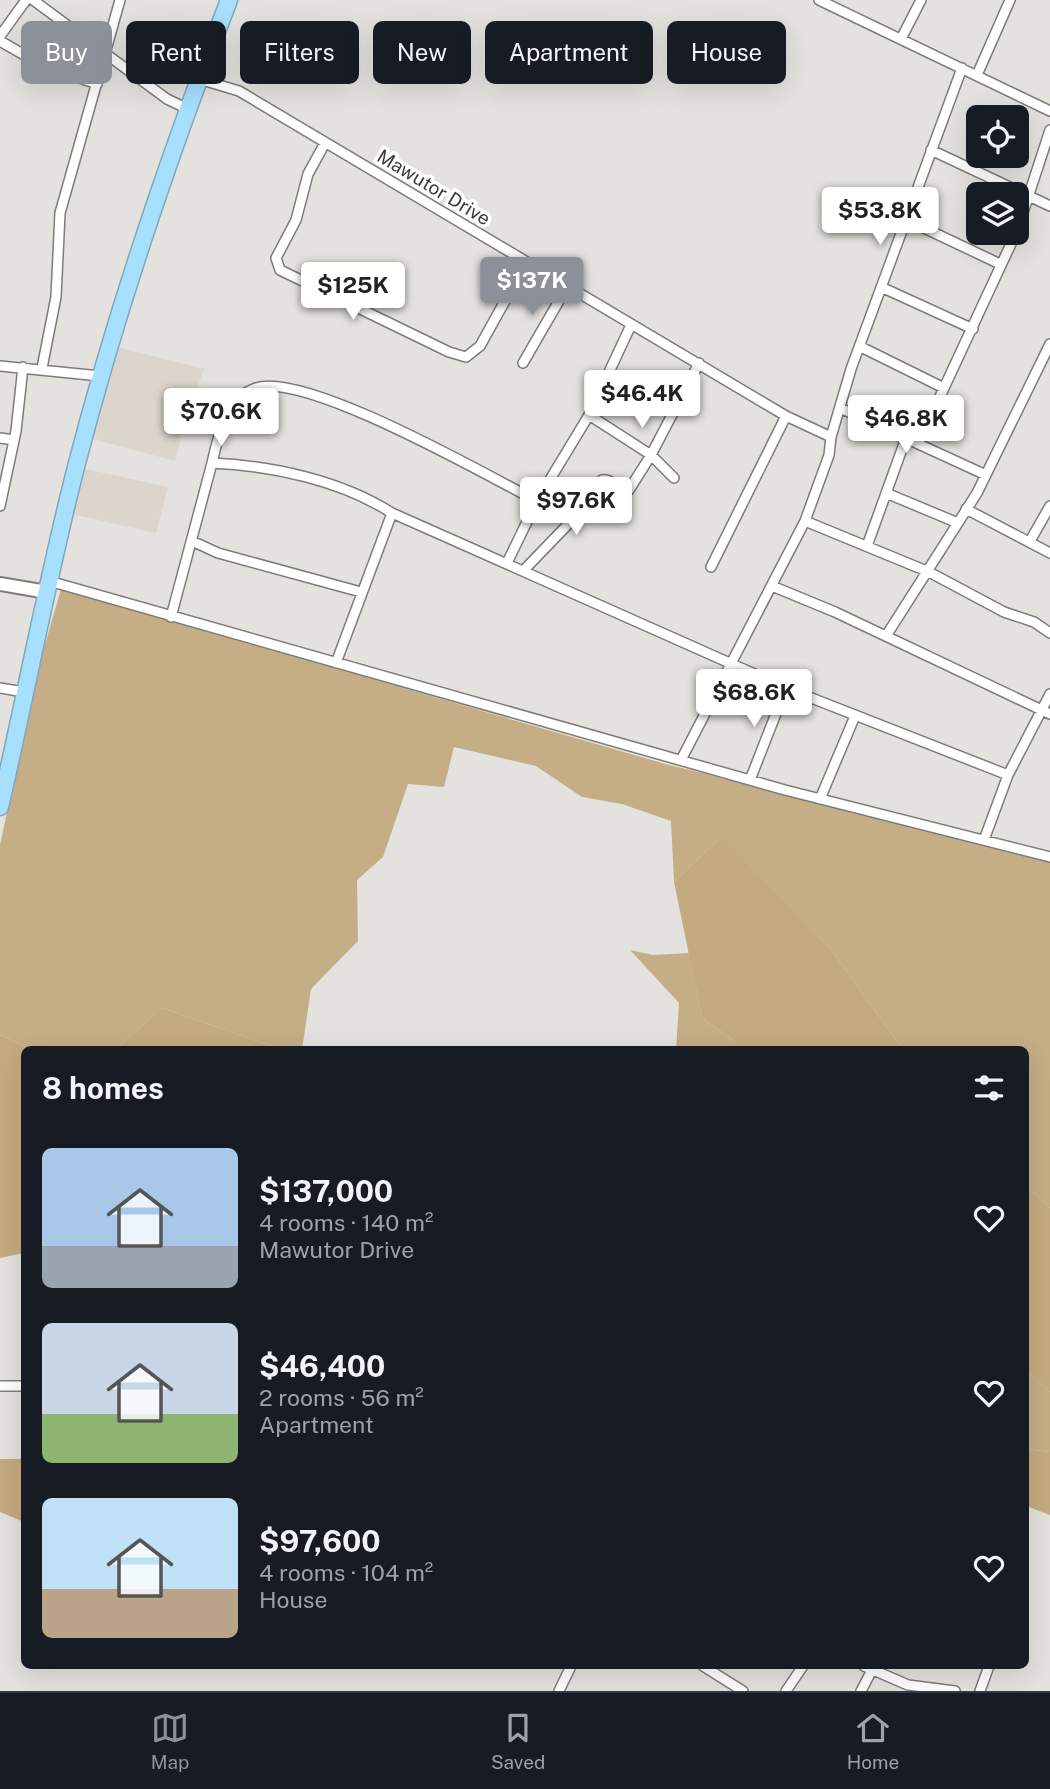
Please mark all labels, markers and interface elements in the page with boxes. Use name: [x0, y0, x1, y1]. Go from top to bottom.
chip: Buy: [21, 21, 112, 84]
chip: Rent: [126, 21, 226, 84]
chip: Filters: [240, 21, 359, 84]
chip: New: [373, 21, 471, 84]
chip: Apartment: [485, 21, 653, 84]
chip: House: [667, 21, 786, 84]
map controls: [966, 105, 1029, 245]
button: locate: [966, 105, 1029, 168]
street label: Mawutor Drive: [373, 145, 495, 229]
button: layers: [966, 182, 1029, 245]
pin: $53.8K: [823, 188, 937, 247]
text: $53.8K: [838, 196, 922, 223]
pin: $137K: [483, 258, 581, 317]
pin: $125K: [304, 262, 402, 322]
text: $137K: [496, 266, 568, 293]
text: $125K: [317, 271, 389, 298]
pin: $46.4K: [585, 370, 699, 430]
text: $46.4K: [600, 379, 684, 406]
pin: $70.6K: [164, 388, 278, 448]
pin: $46.8K: [849, 396, 963, 455]
text: $70.6K: [180, 397, 262, 424]
text: $46.8K: [864, 404, 948, 431]
pin: $97.6K: [519, 477, 633, 537]
text: $97.6K: [536, 486, 616, 513]
pin: $68.6K: [697, 670, 811, 729]
text: $68.6K: [712, 678, 796, 705]
icon: filters: [970, 1069, 1008, 1107]
text: 8 homes: [42, 1070, 164, 1106]
text: $137,000: [259, 1173, 393, 1209]
icon: home: [98, 1176, 182, 1260]
icon: heart: [970, 1199, 1008, 1237]
text: 4 rooms · 140 m²: [259, 1209, 433, 1236]
text: Mawutor Drive: [259, 1236, 414, 1263]
text: $46,400: [259, 1348, 385, 1384]
icon: home: [98, 1351, 182, 1435]
icon: heart: [970, 1374, 1008, 1412]
text: 2 rooms · 56 m²: [259, 1384, 424, 1411]
text: Apartment: [259, 1411, 374, 1438]
text: $97,600: [259, 1523, 381, 1559]
icon: home: [98, 1526, 182, 1610]
icon: heart: [970, 1549, 1008, 1587]
text: 4 rooms · 104 m²: [259, 1559, 433, 1586]
text: House: [259, 1586, 327, 1613]
tab: Map: [151, 1709, 189, 1773]
tab: Saved: [491, 1709, 545, 1773]
tab: Home: [847, 1709, 899, 1773]

